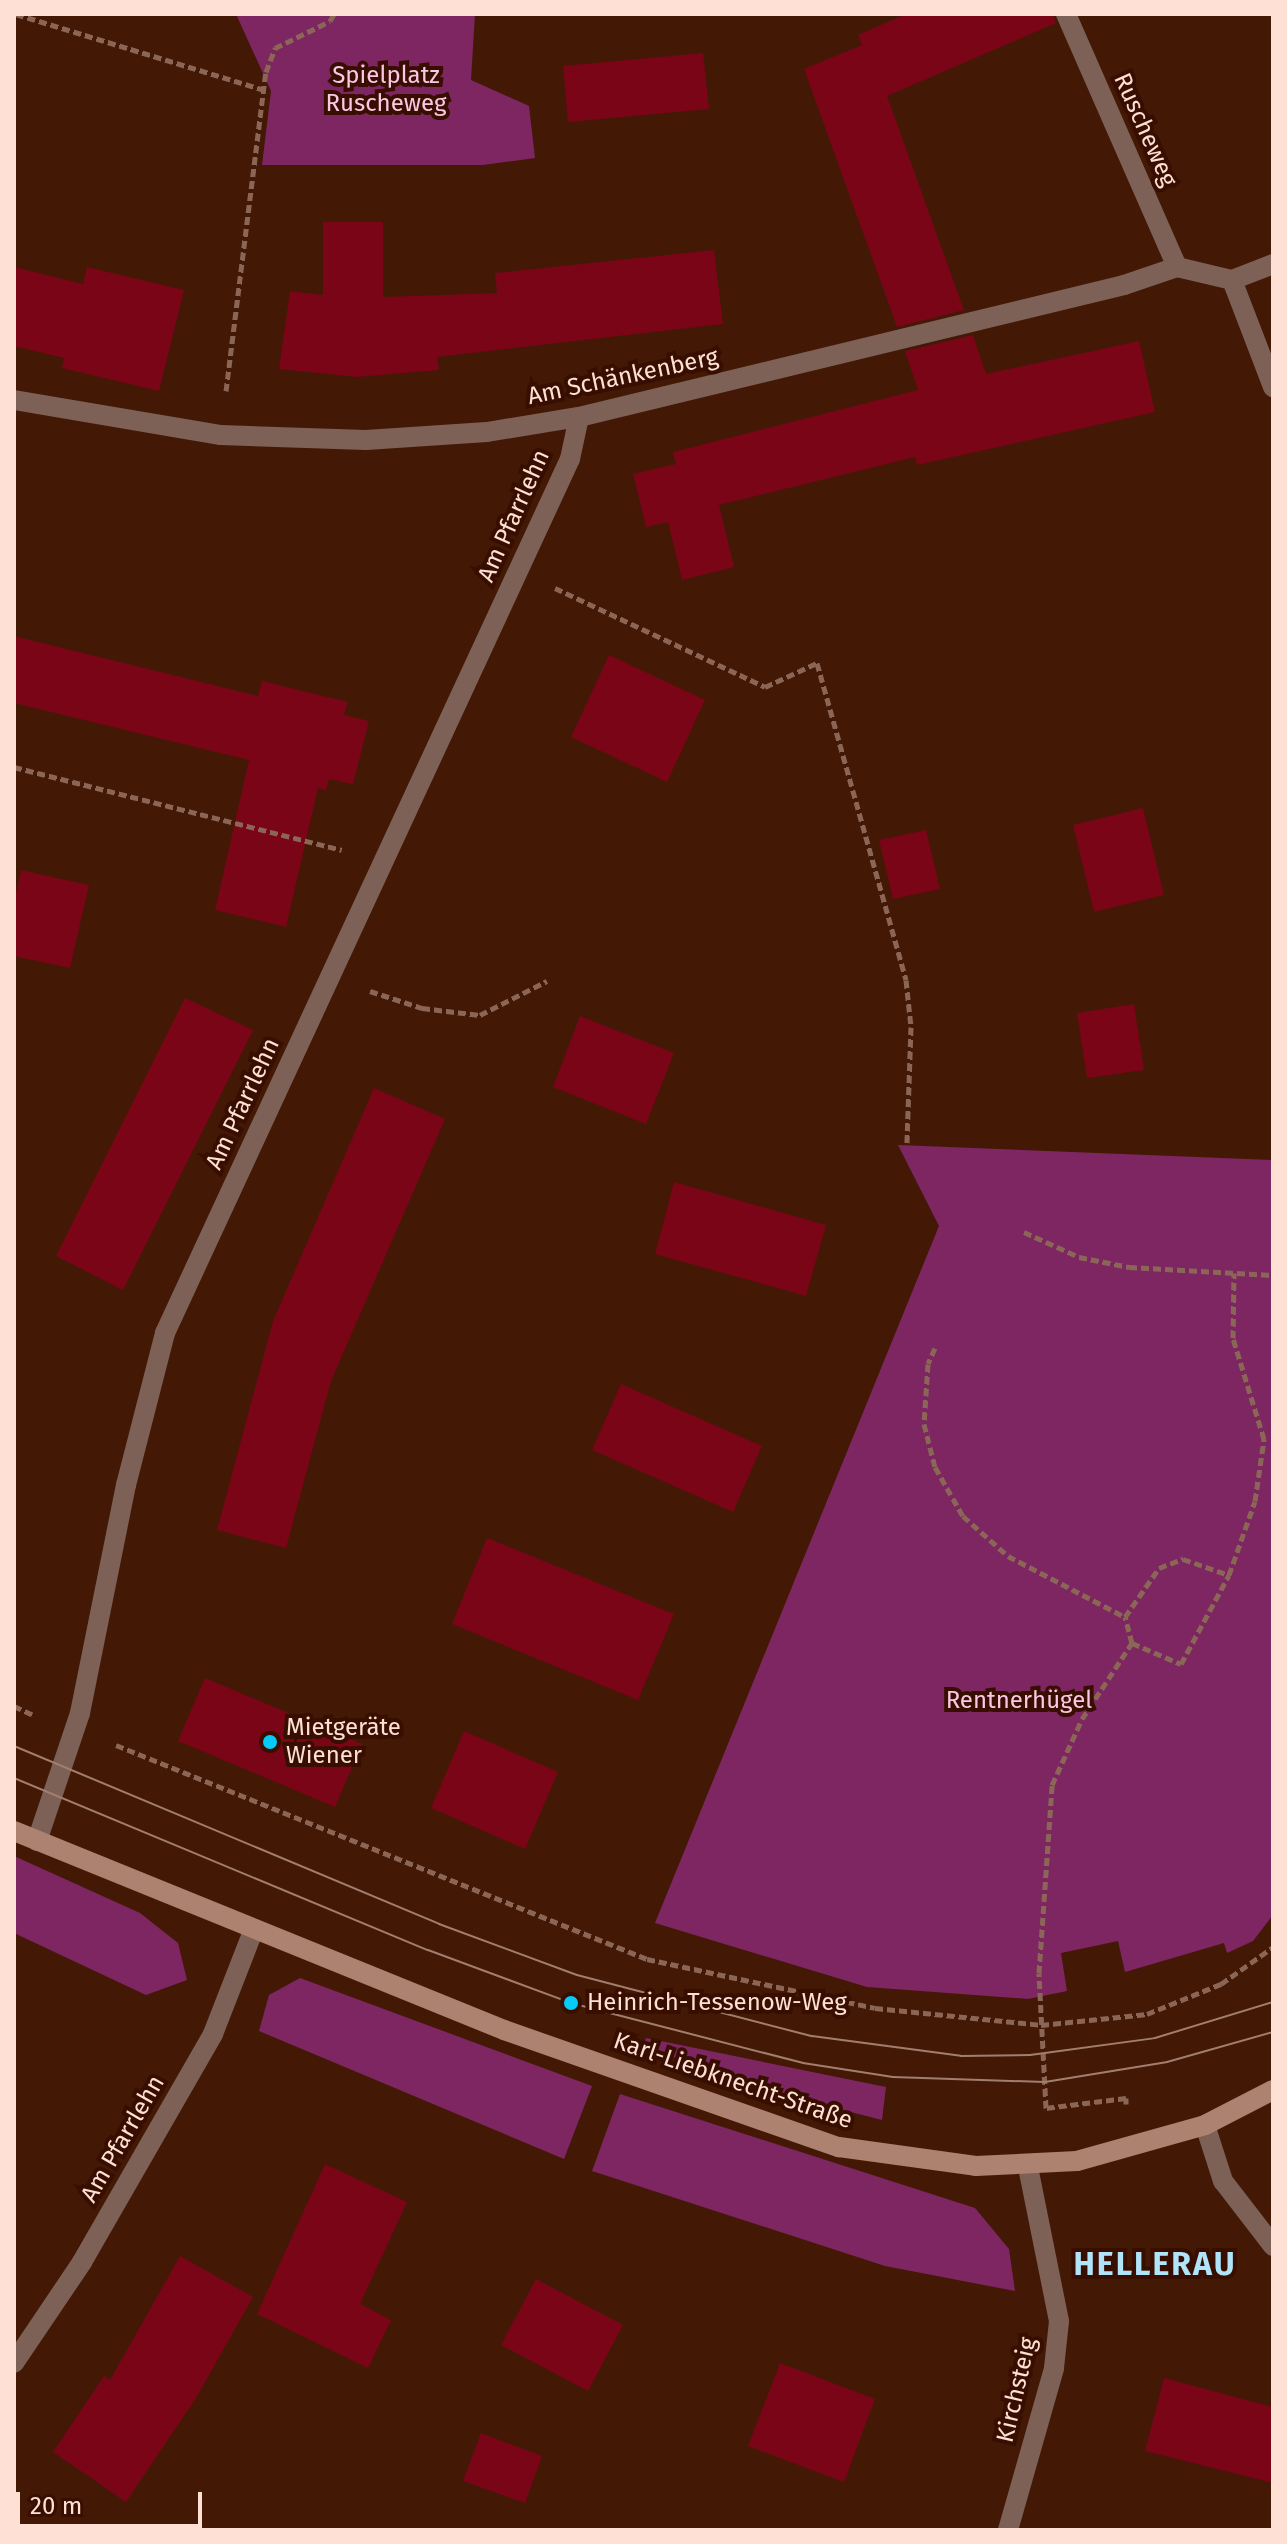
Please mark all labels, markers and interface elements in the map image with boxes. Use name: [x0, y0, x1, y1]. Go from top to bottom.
park label: Spielplatz Ruscheweg: [325, 62, 447, 118]
street label: Ruscheweg: [1107, 69, 1183, 191]
street label: Am Schänkenberg: [525, 343, 721, 411]
street label: Am Pfarrlehn: [472, 445, 556, 587]
street label: Am Pfarrlehn: [200, 1034, 286, 1174]
park label: Rentnerhügel: [946, 1687, 1092, 1715]
place label: Mietgeräte Wiener: [286, 1714, 401, 1770]
marker: Mietgeräte Wiener: [261, 1733, 279, 1751]
place label: Heinrich-Tessenow-Weg: [587, 1989, 847, 2017]
marker: Heinrich-Tessenow-Weg: [562, 1994, 580, 2012]
street label: Karl-Liebknecht-Straße: [610, 2027, 856, 2135]
street label: Am Pfarrlehn: [75, 2070, 171, 2208]
district label: HELLERAU: [1074, 2245, 1236, 2283]
street label: Kirchsteig: [991, 2335, 1043, 2445]
scale bar: [20, 2476, 206, 2526]
text: 20 m: [30, 2492, 82, 2520]

